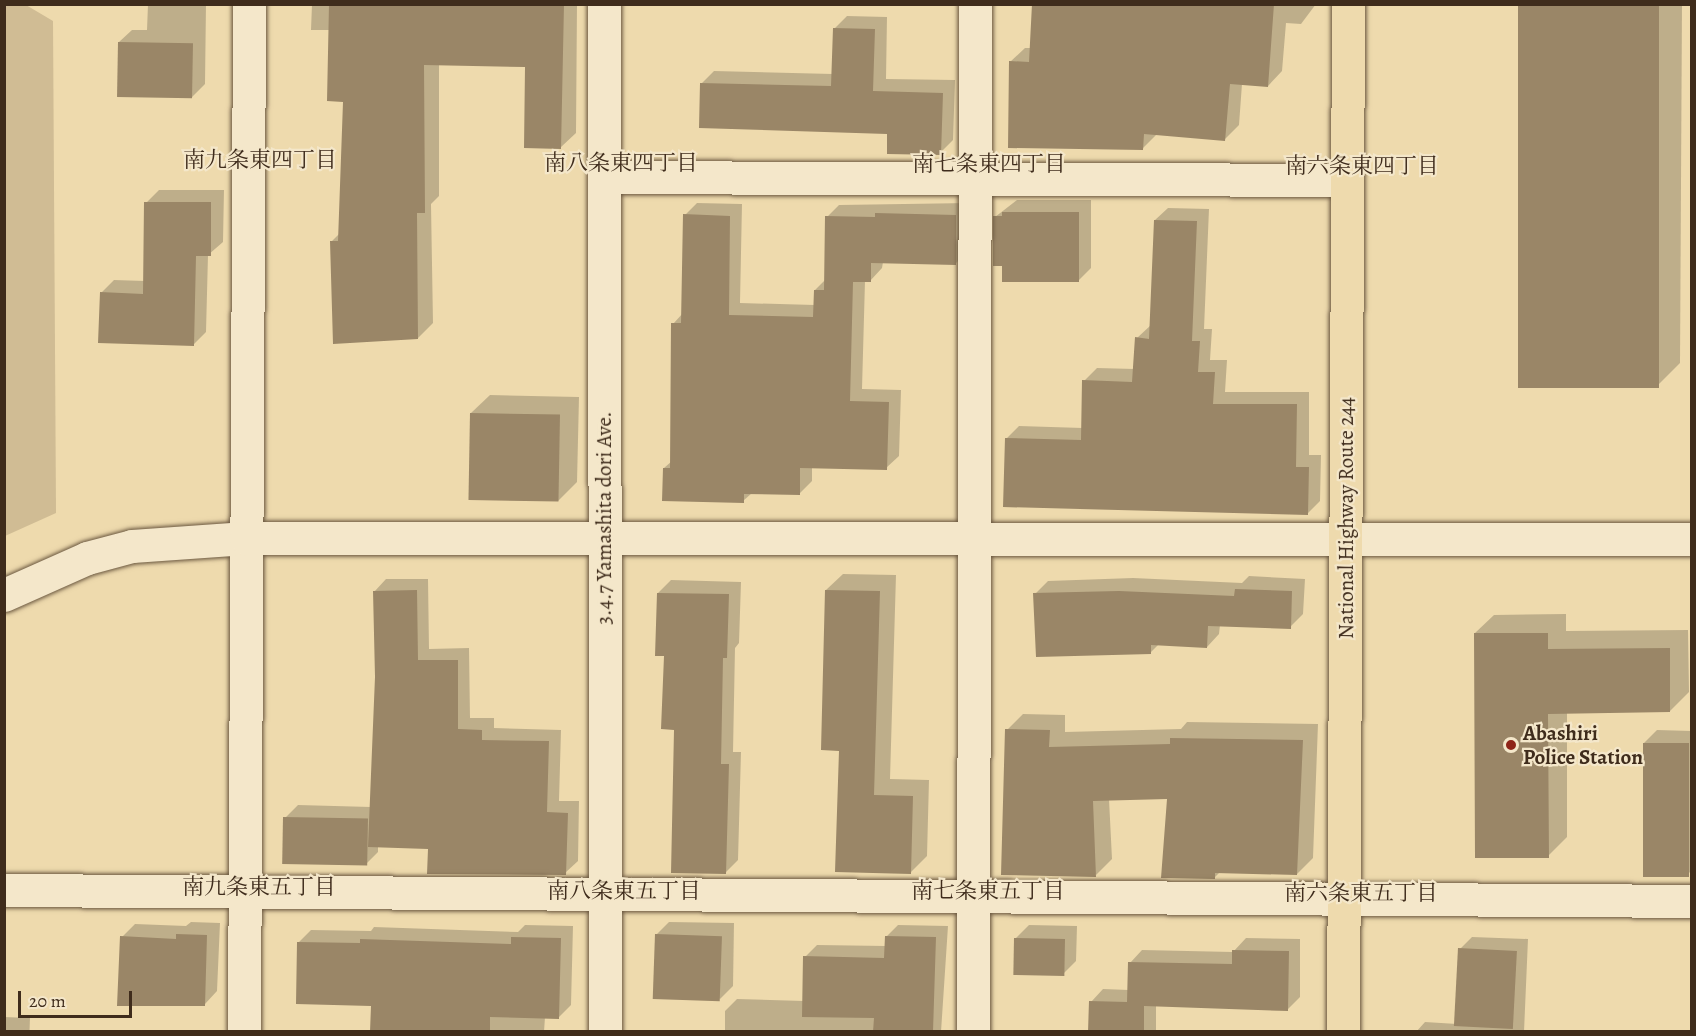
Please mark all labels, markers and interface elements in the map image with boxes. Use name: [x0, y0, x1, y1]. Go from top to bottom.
district label: 南九条東四丁目: [183, 148, 337, 174]
district label: 南八条東四丁目: [544, 151, 698, 177]
district label: 南七条東四丁目: [912, 152, 1066, 178]
district label: 南六条東四丁目: [1285, 154, 1439, 180]
street label: National Highway Route 244: [1333, 397, 1359, 639]
street label: 3.4.7 Yamashita dori Ave.: [591, 411, 617, 625]
place label: Abashiri Police Station: [1523, 720, 1643, 770]
marker: Abashiri Police Station: [1504, 738, 1518, 752]
district label: 南九条東五丁目: [182, 875, 336, 901]
district label: 南八条東五丁目: [547, 879, 701, 905]
district label: 南七条東五丁目: [911, 879, 1065, 905]
district label: 南六条東五丁目: [1284, 881, 1438, 907]
scale bar: [21, 979, 135, 1017]
text: 20 m: [29, 989, 66, 1013]

